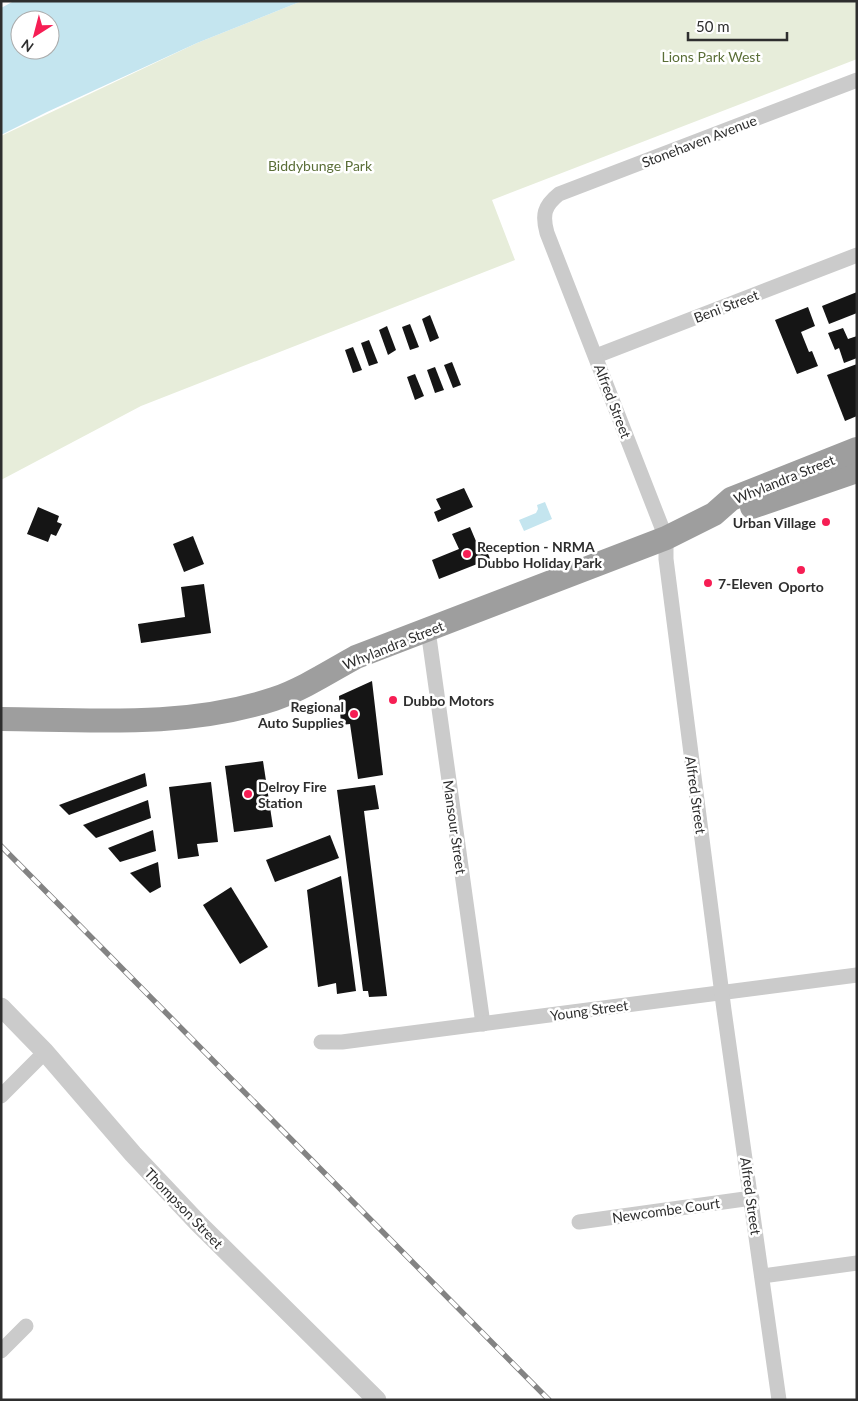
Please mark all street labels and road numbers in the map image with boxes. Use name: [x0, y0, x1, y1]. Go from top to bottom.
street label: Stonehaven Avenue: [639, 111, 759, 171]
street label: Beni Street: [691, 286, 761, 326]
street label: Alfred Street: [591, 361, 635, 441]
street label: Whylandra Street: [731, 451, 837, 507]
street label: Whylandra Street: [340, 617, 446, 673]
street label: Alfred Street: [682, 755, 710, 835]
street label: Mansour Street: [440, 779, 470, 875]
street label: Young Street: [549, 996, 629, 1024]
street label: Alfred Street: [737, 1156, 765, 1236]
street label: Thompson Street: [141, 1164, 227, 1252]
street label: Newcombe Court: [611, 1194, 721, 1226]

